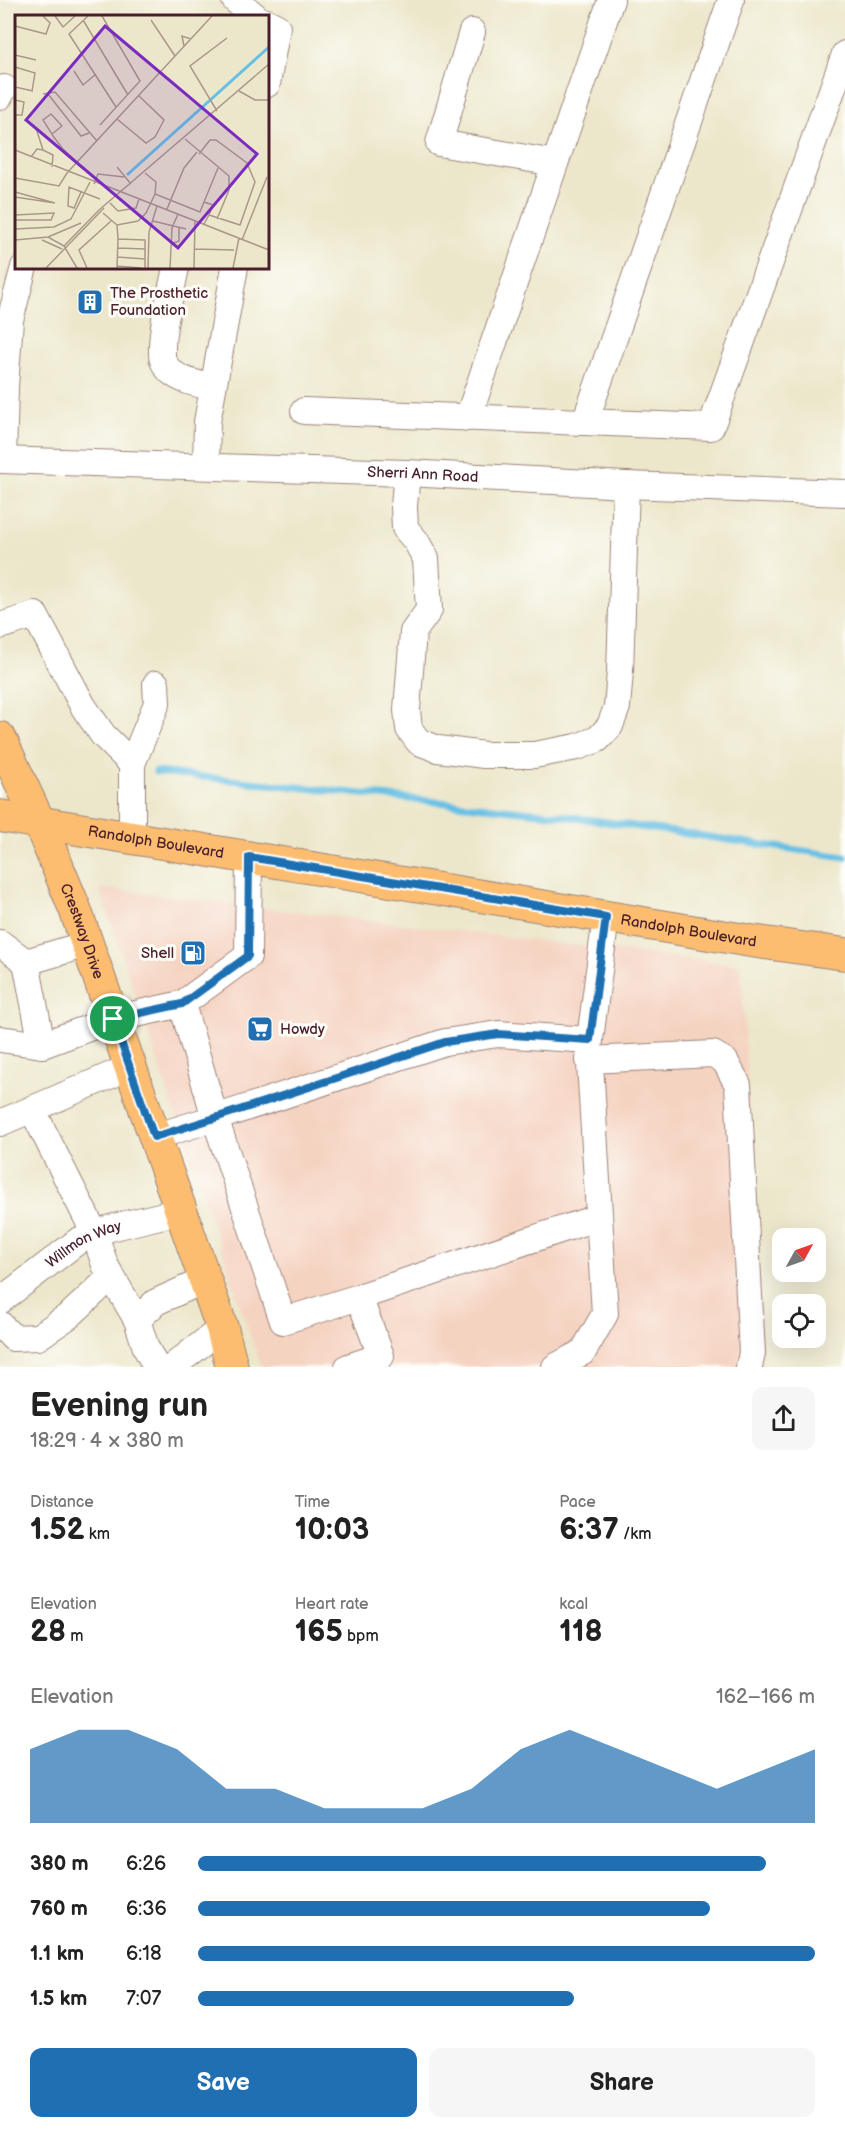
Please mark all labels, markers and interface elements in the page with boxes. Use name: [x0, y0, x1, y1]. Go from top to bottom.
inset map: [15, 15, 268, 268]
place label: The Prosthetic Foundation: [110, 284, 208, 320]
building icon: The Prosthetic Foundation: [75, 287, 105, 317]
street label: Sherri Ann Road: [367, 462, 479, 486]
street label: Randolph Boulevard: [86, 821, 225, 863]
street label: Crestway Drive: [56, 880, 108, 982]
street label: Randolph Boulevard: [619, 910, 758, 951]
fuel station icon: Shell: [178, 938, 208, 968]
place label: Shell: [141, 944, 174, 963]
pin: [87, 993, 138, 1044]
icon: arrive: [96, 1002, 129, 1035]
supermarket icon: Howdy: [245, 1014, 275, 1044]
place label: Howdy: [280, 1020, 325, 1039]
street label: Willmon Way: [42, 1216, 123, 1272]
north arrow: [772, 1228, 826, 1282]
map controls: [772, 1228, 826, 1348]
button: locate: [772, 1294, 826, 1348]
text: Evening run: [30, 1386, 208, 1426]
button: share: [752, 1387, 815, 1450]
text: 18:29 · 4 × 380 m: [30, 1429, 184, 1453]
text: Distance: [30, 1493, 94, 1512]
text: Time: [295, 1493, 330, 1512]
text: Pace: [559, 1493, 596, 1512]
text: 1.52: [30, 1512, 85, 1548]
text: 10:03: [295, 1512, 369, 1548]
text: 6:37: [559, 1512, 619, 1548]
text: km: [85, 1525, 110, 1544]
text: /km: [619, 1525, 651, 1544]
text: Elevation: [30, 1595, 97, 1614]
text: Heart rate: [295, 1595, 369, 1614]
text: kcal: [559, 1595, 588, 1614]
text: 28: [30, 1614, 66, 1650]
text: 165: [295, 1614, 343, 1650]
text: 118: [559, 1614, 603, 1650]
text: m: [66, 1627, 84, 1646]
text: bpm: [343, 1627, 379, 1646]
text: Elevation: [30, 1685, 113, 1709]
text: 162–166 m: [716, 1685, 815, 1709]
text: 380 m: [30, 1852, 89, 1876]
text: 6:26: [126, 1852, 166, 1876]
text: 760 m: [30, 1897, 88, 1921]
text: 6:36: [126, 1897, 167, 1921]
text: 1.1 km: [30, 1942, 84, 1966]
text: 6:18: [126, 1942, 162, 1966]
text: 1.5 km: [30, 1987, 87, 2011]
text: 7:07: [126, 1987, 161, 2011]
button: Save: [30, 2048, 417, 2117]
button: Share: [429, 2048, 815, 2117]

